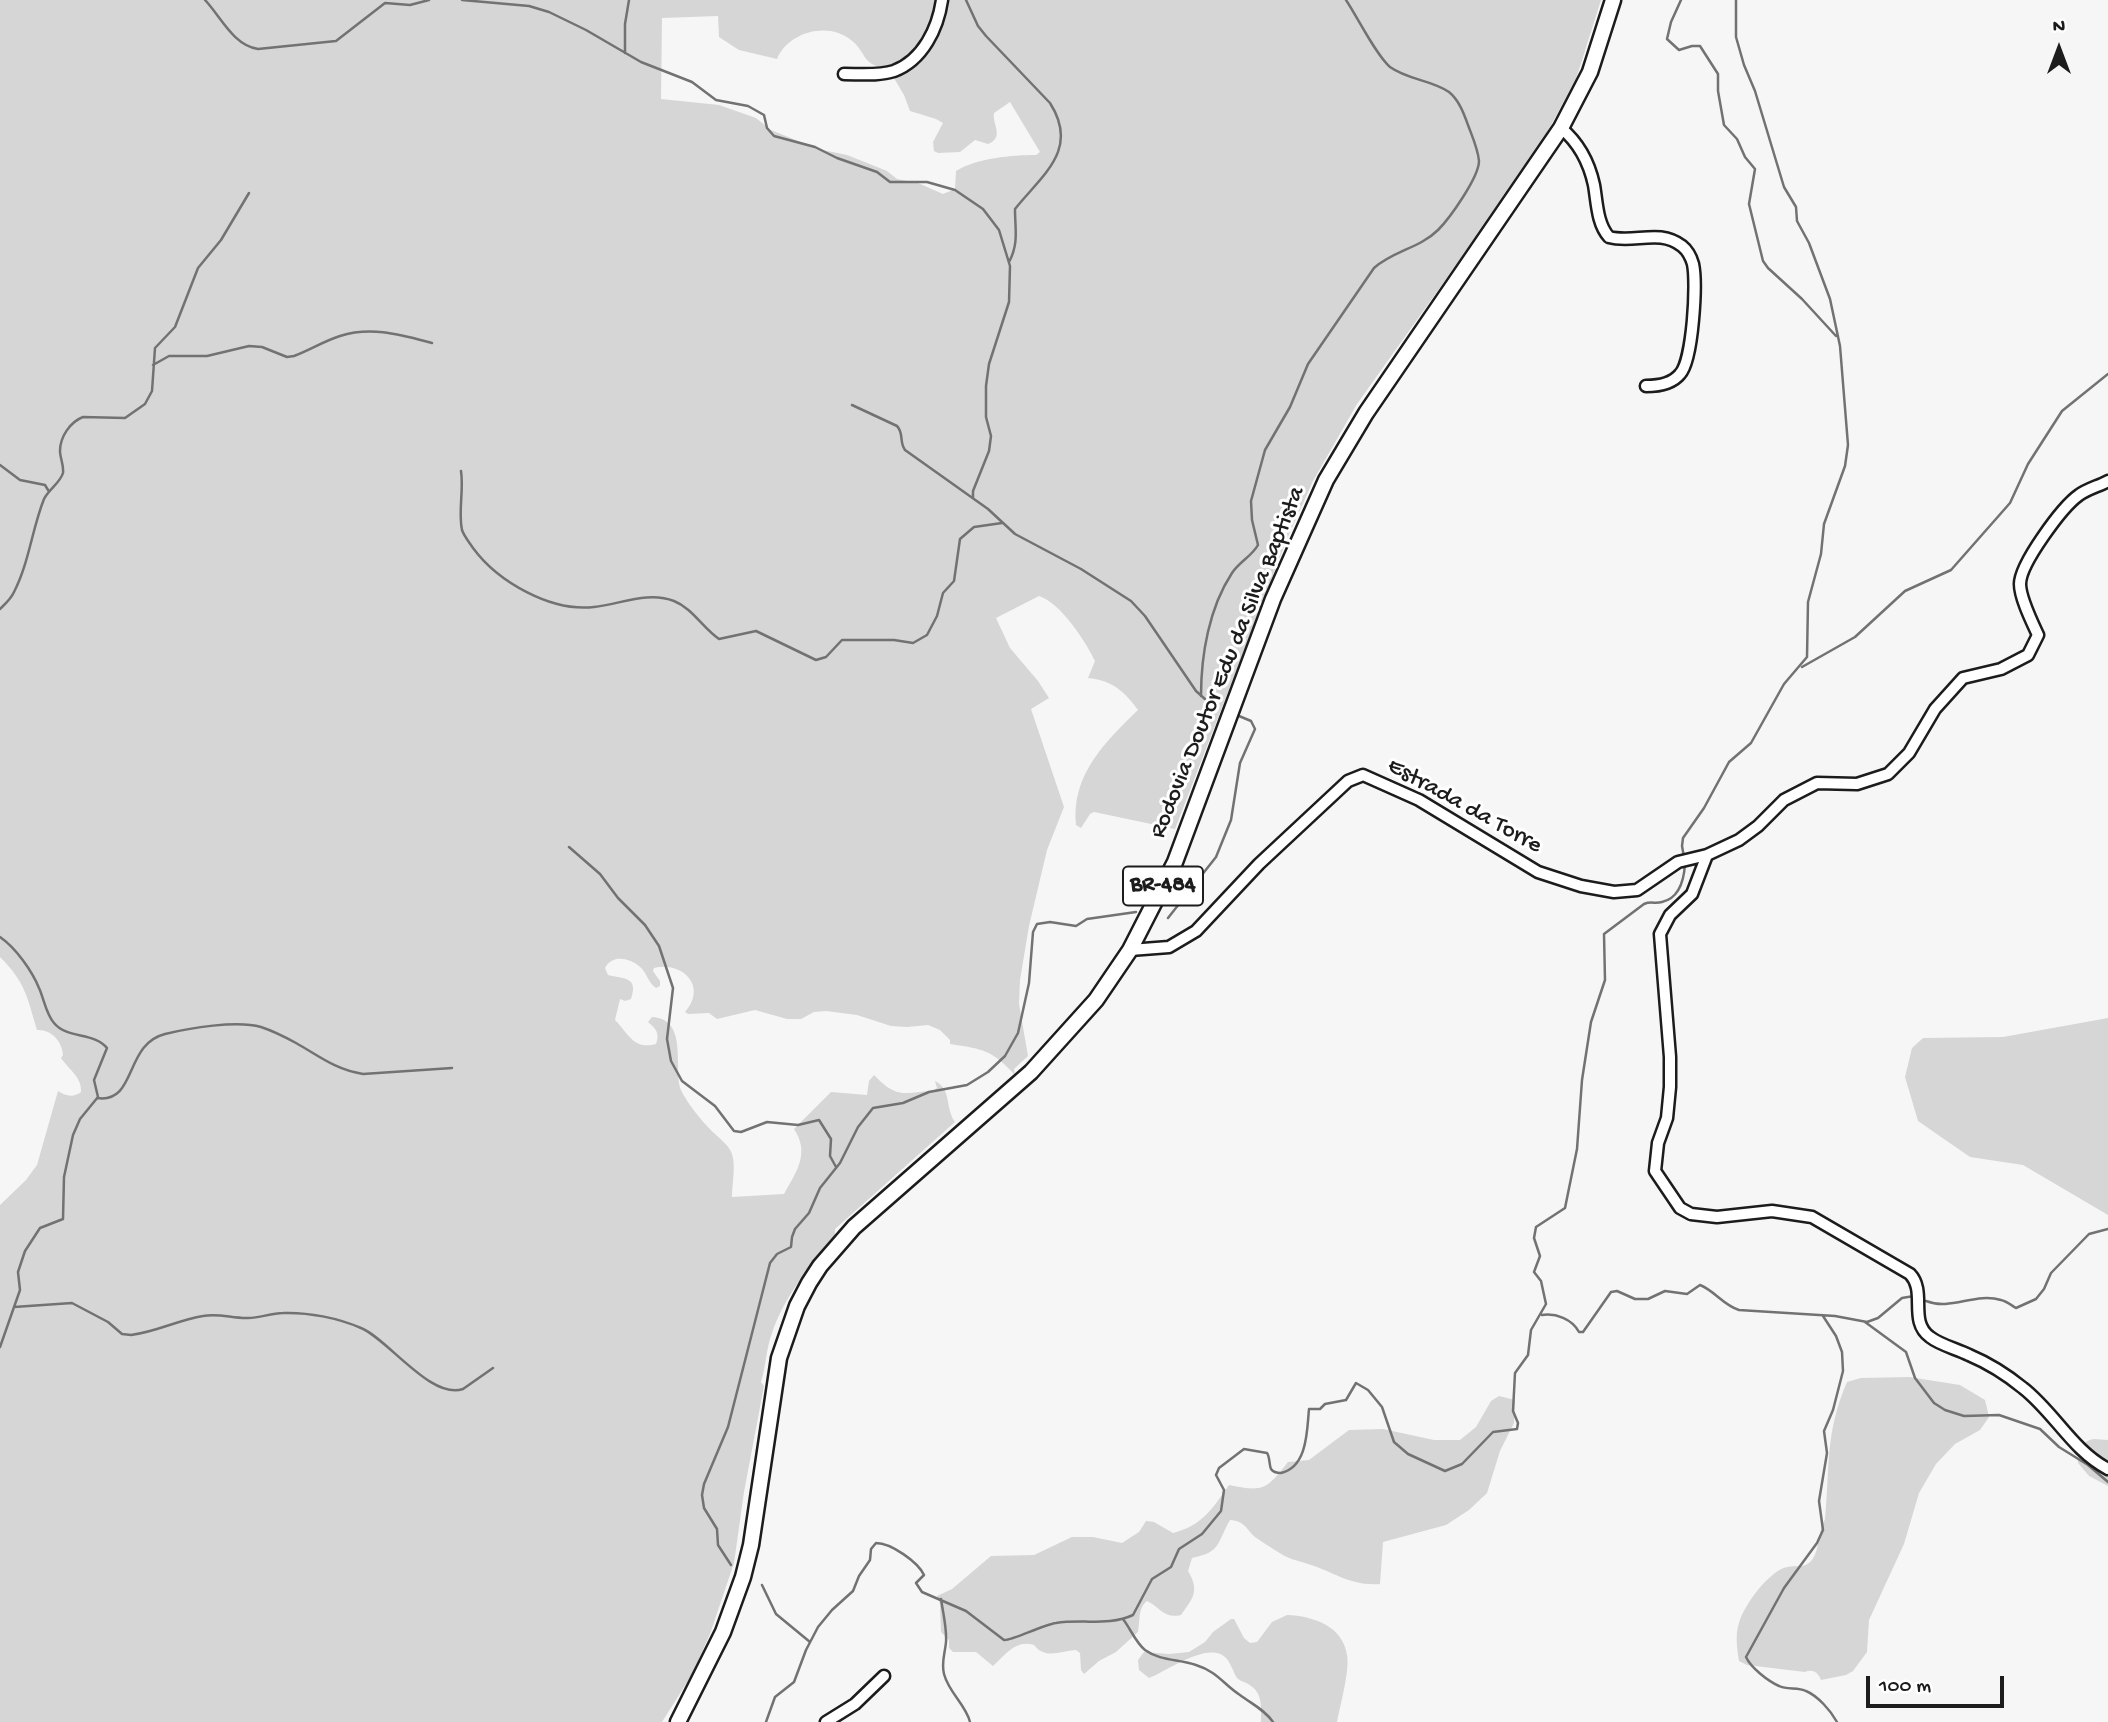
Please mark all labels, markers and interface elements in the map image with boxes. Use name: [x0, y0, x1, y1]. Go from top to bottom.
north arrow: [2024, 14, 2094, 84]
text: N: [2053, 16, 2065, 39]
street label: Rodovia Doutor Edu da Silva Baptista: [1145, 483, 1313, 843]
street label: Estrada da Torre: [1382, 753, 1546, 861]
road number: BR-484: [1123, 866, 1203, 906]
scale bar: [1870, 1662, 2008, 1706]
text: 100 m: [1879, 1675, 1931, 1700]

